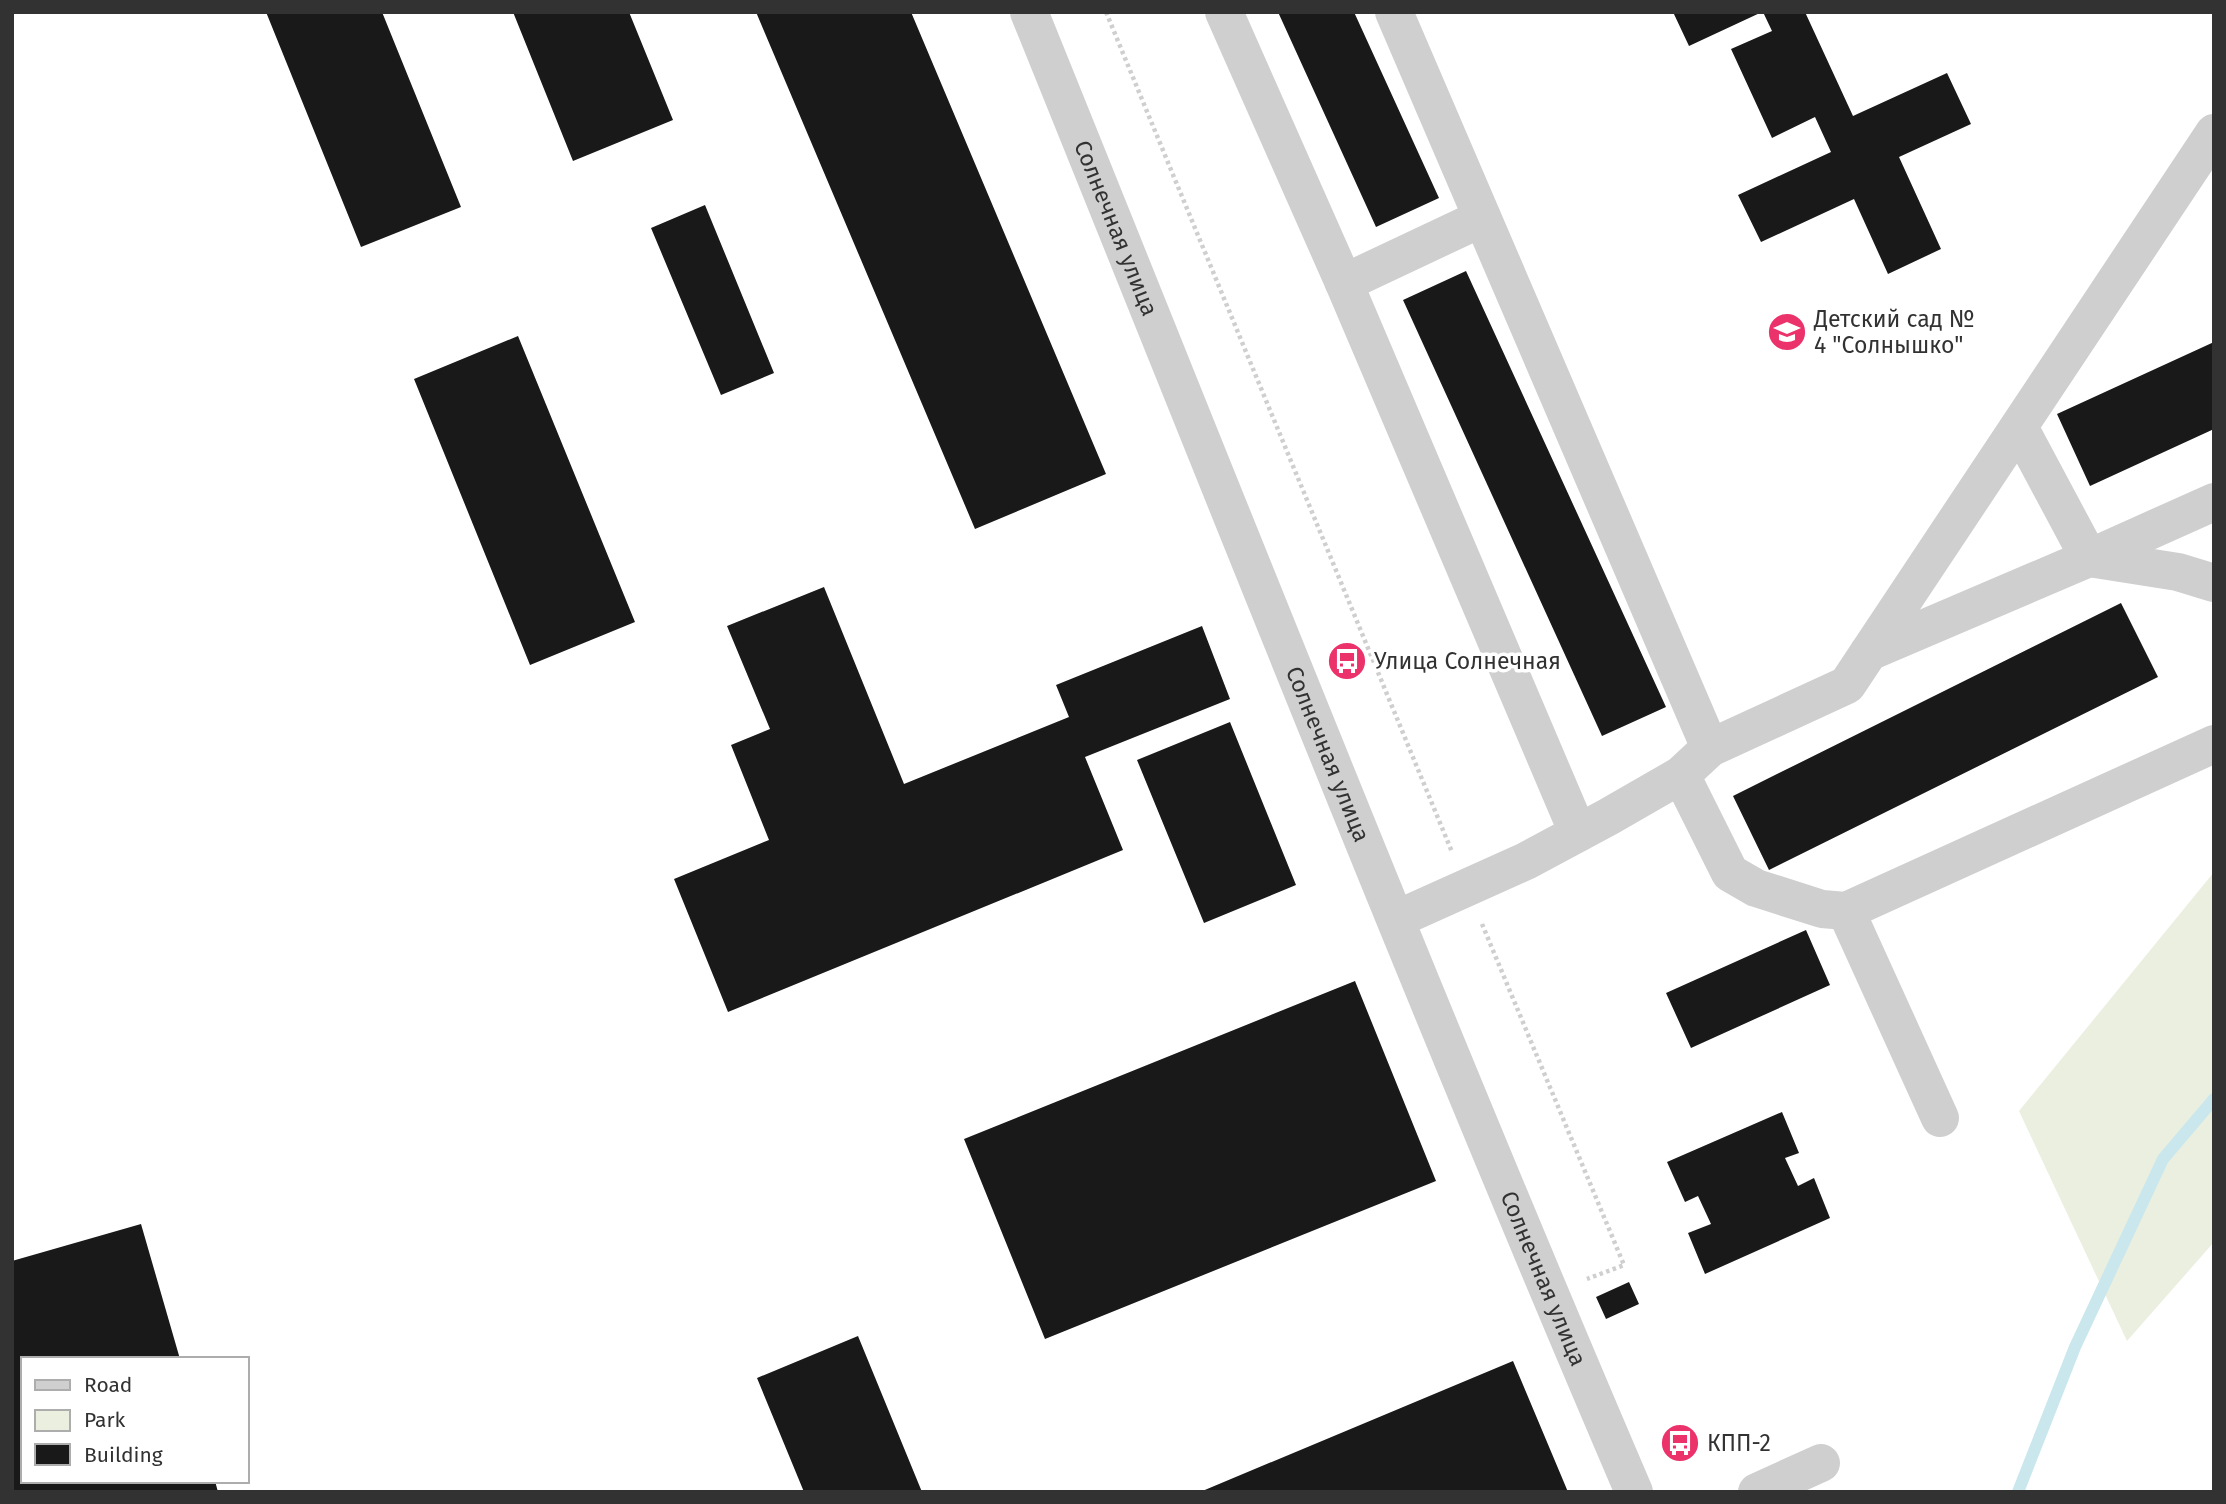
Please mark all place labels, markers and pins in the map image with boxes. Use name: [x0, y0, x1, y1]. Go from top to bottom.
place label: Детский сад № 4 "Солнышко": [1813, 305, 1974, 359]
school or university icon: Детский сад № 4 "Солнышко": [1766, 311, 1808, 353]
bus stop icon: Улица Солнечная: [1326, 640, 1368, 682]
place label: Улица Солнечная: [1374, 647, 1561, 675]
bus stop icon: КПП-2: [1659, 1422, 1701, 1464]
place label: КПП-2: [1707, 1429, 1771, 1457]

